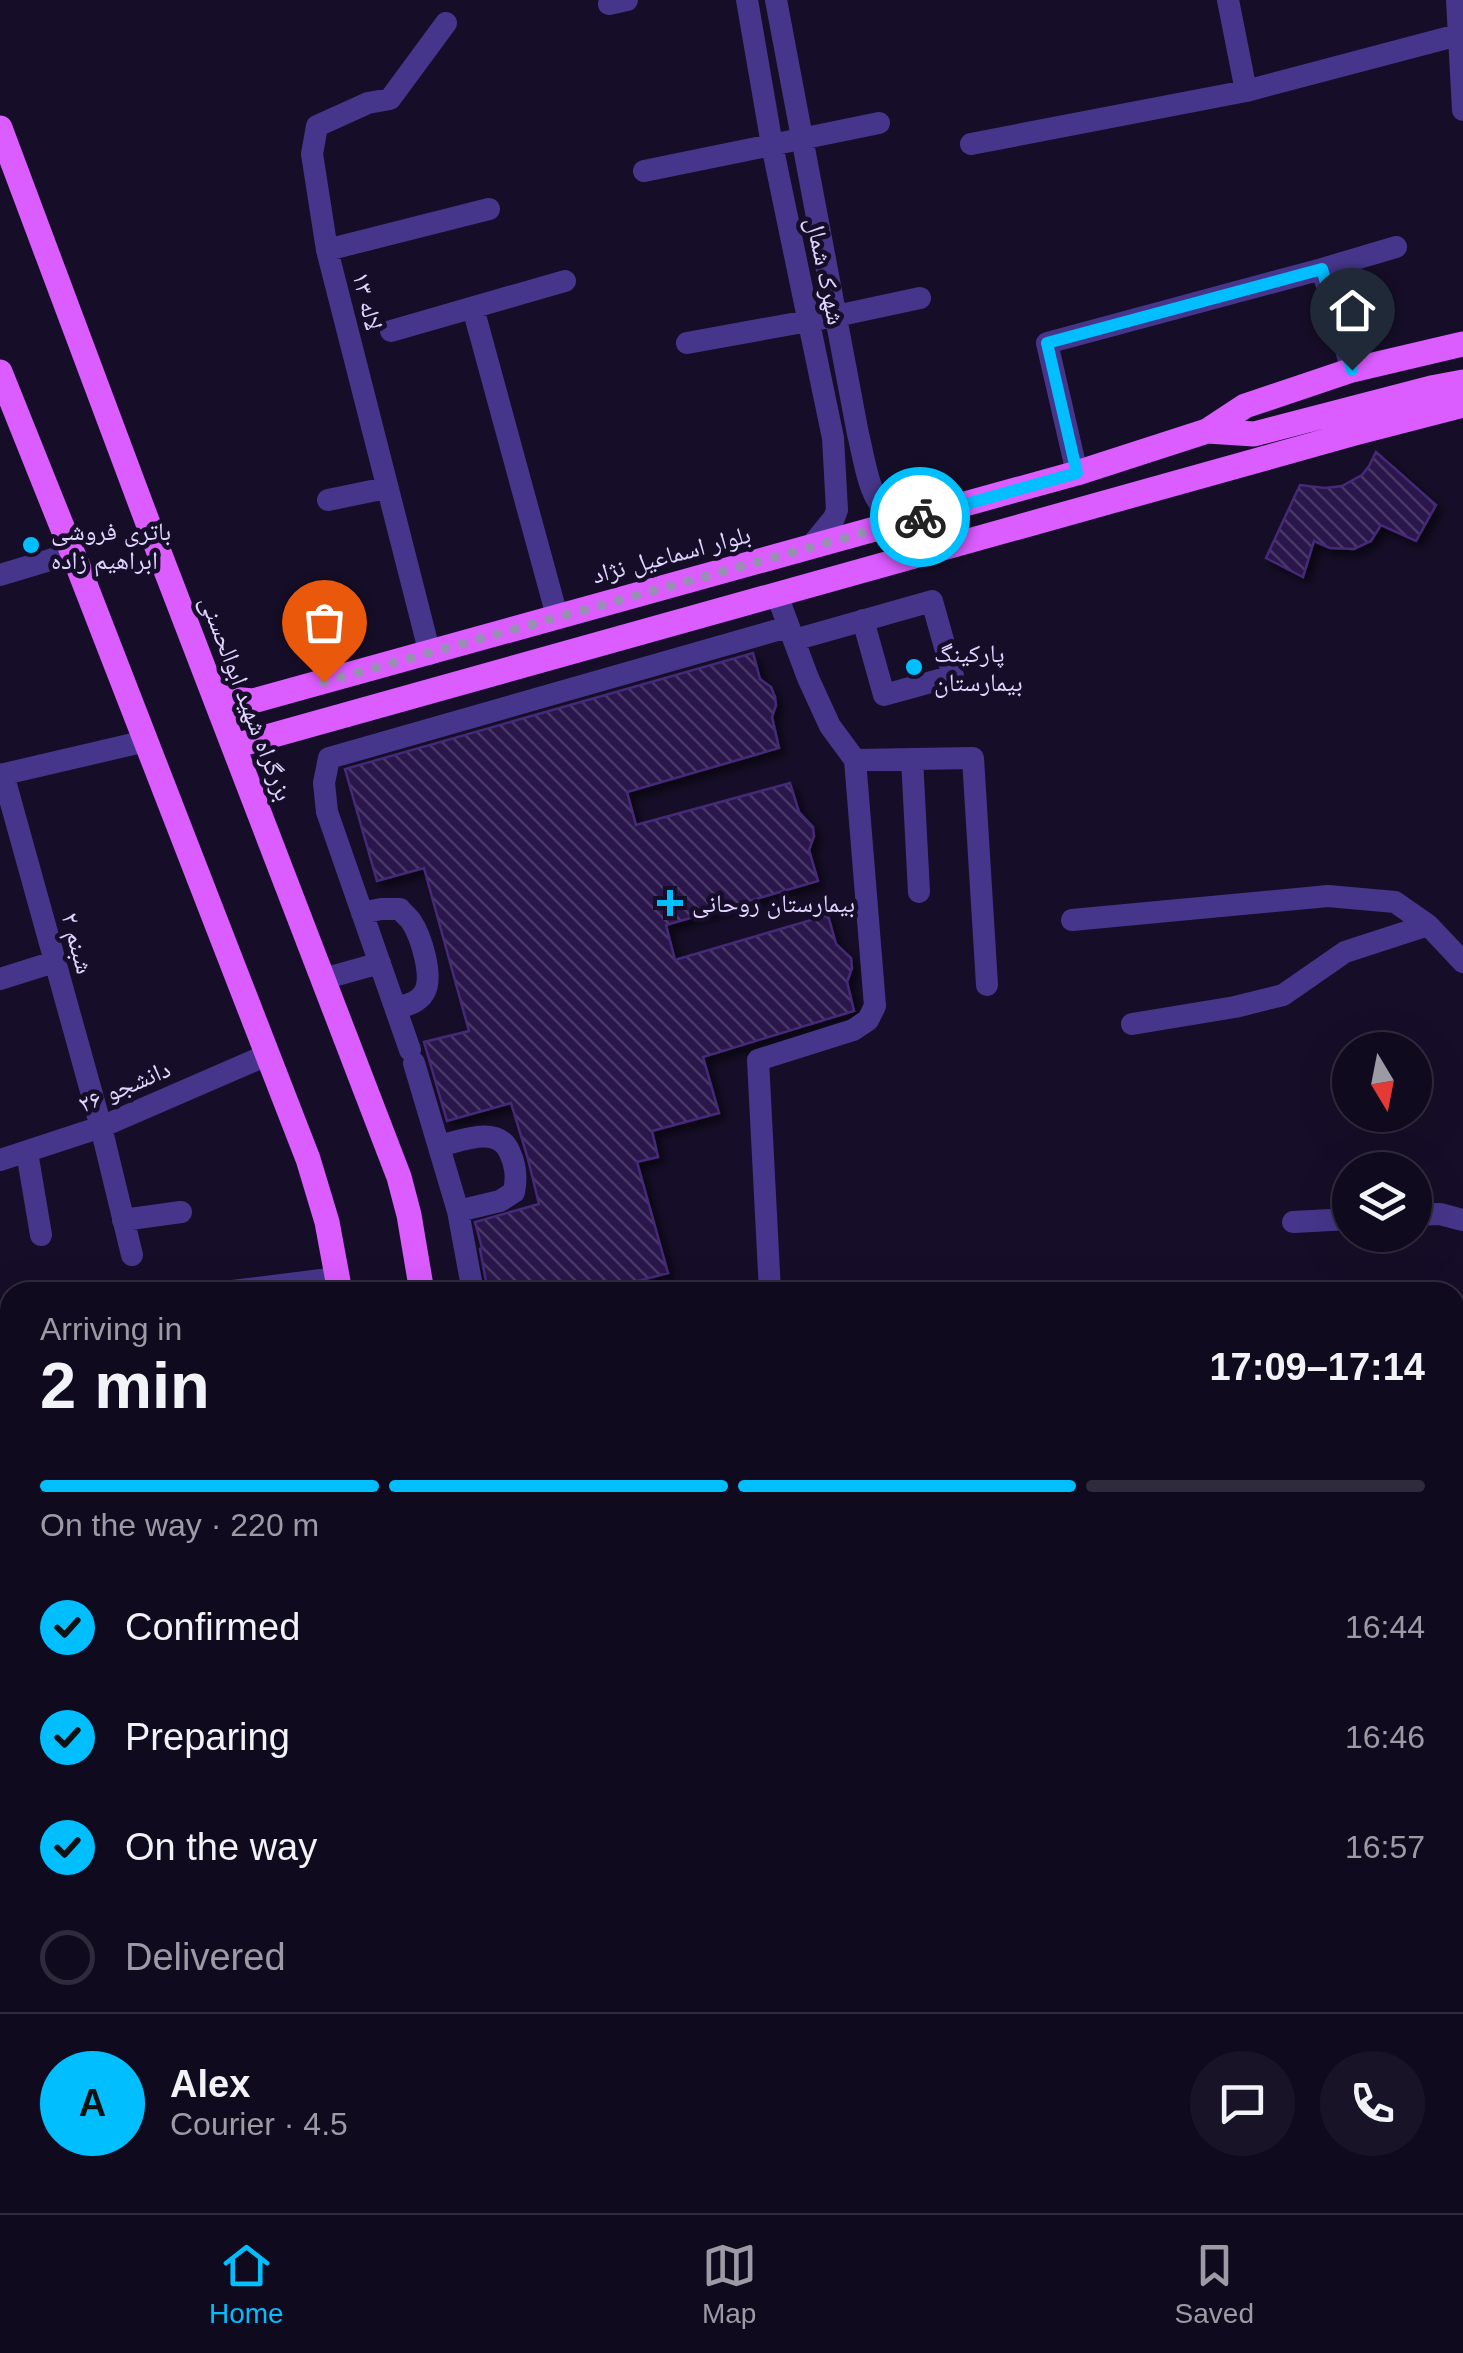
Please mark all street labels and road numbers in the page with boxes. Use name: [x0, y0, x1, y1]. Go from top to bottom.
street label: شهرک شمال: [799, 215, 851, 328]
street label: لاله ۱۳: [347, 269, 389, 333]
street label: بلوار اسماعیل نژاد: [589, 519, 754, 591]
street label: بزرگراه شهید ابوالحسنی: [193, 591, 299, 805]
street label: شبنم ۲: [53, 909, 100, 978]
street label: دانشجو ۲۶: [74, 1054, 174, 1118]

